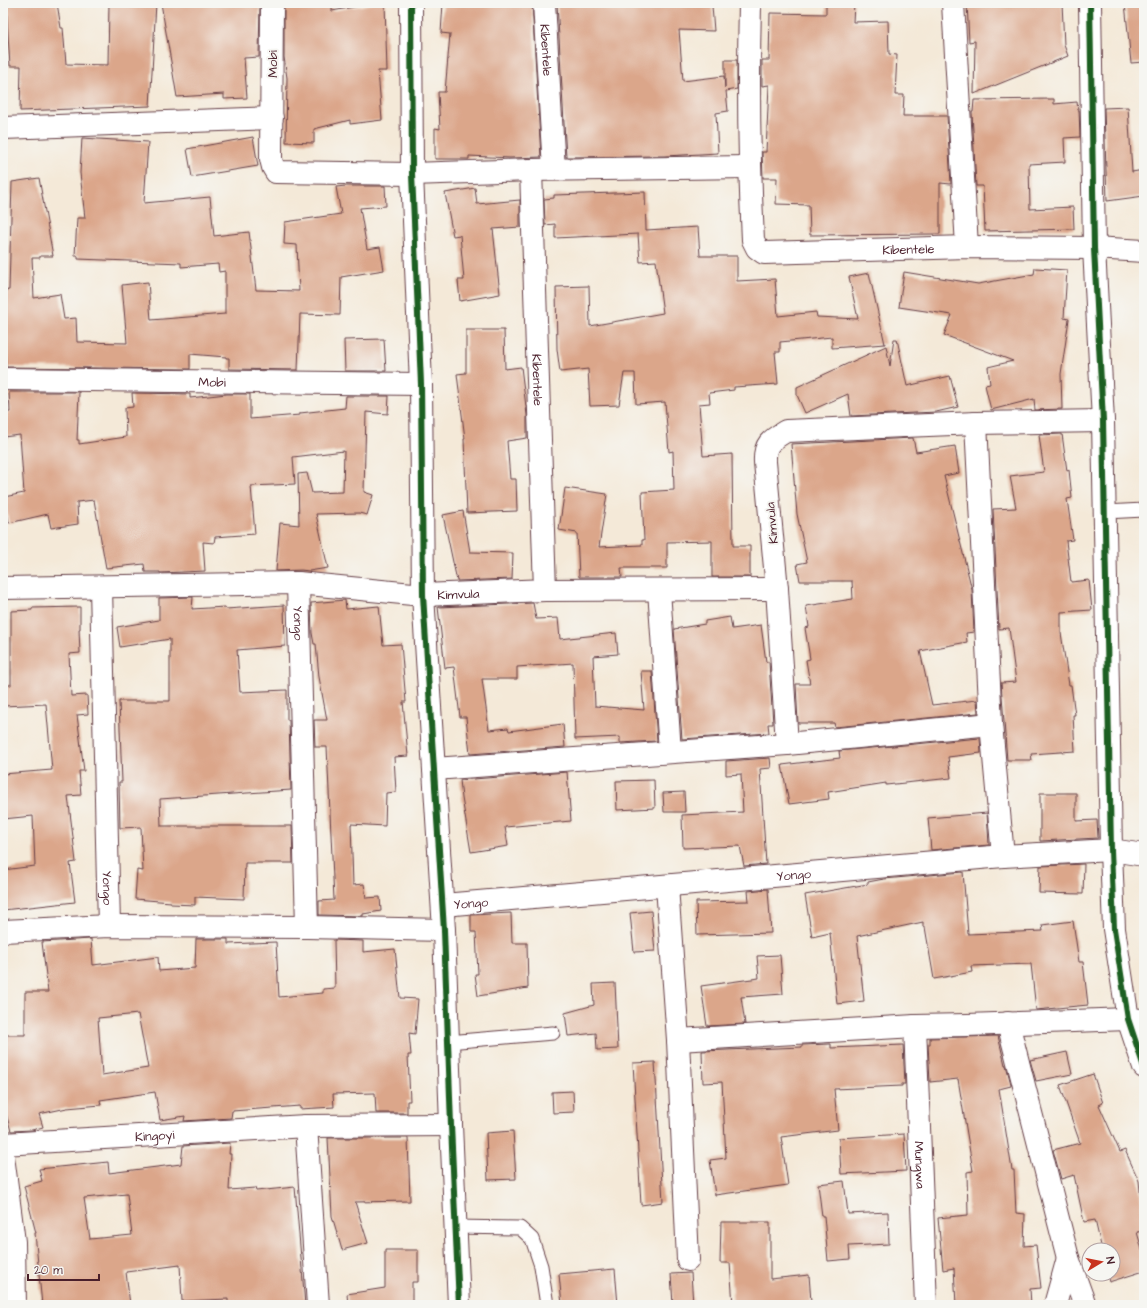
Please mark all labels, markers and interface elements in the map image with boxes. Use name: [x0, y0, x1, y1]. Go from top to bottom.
street label: Kibentele: [535, 23, 556, 77]
street label: Mobi: [264, 50, 282, 78]
street label: Kibentele: [882, 240, 935, 259]
street label: Kibentele: [527, 354, 547, 406]
street label: Mobi: [198, 373, 226, 392]
street label: Kimvula: [761, 501, 783, 545]
street label: Kimvula: [437, 585, 480, 604]
street label: Yongo: [288, 605, 308, 641]
street label: Yongo: [776, 865, 813, 886]
street label: Yongo: [97, 870, 117, 906]
street label: Yongo: [453, 893, 490, 914]
street label: Kingoyi: [135, 1126, 175, 1146]
street label: Mungwa: [909, 1141, 929, 1190]
north arrow: [1081, 1242, 1121, 1282]
scale bar: [28, 1256, 99, 1282]
text: N: [1102, 1256, 1118, 1265]
text: 20 m: [34, 1262, 63, 1279]

